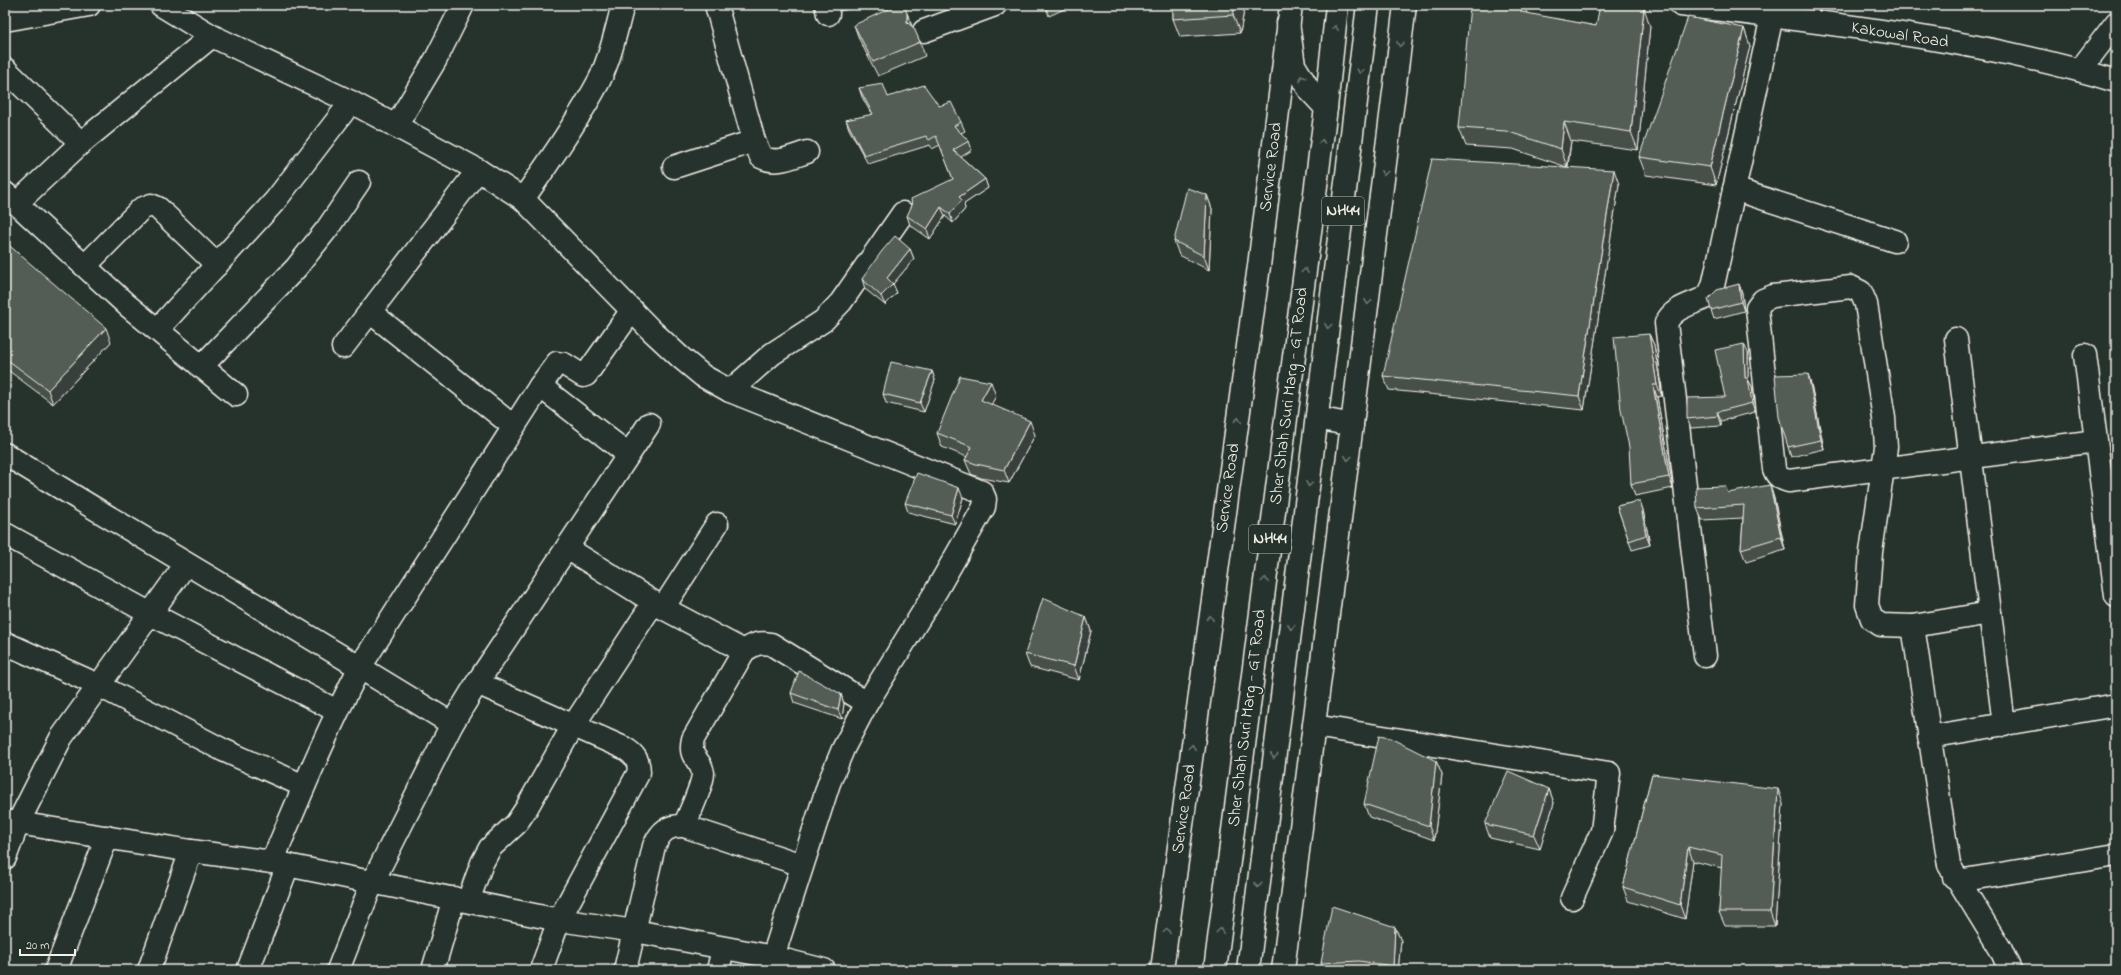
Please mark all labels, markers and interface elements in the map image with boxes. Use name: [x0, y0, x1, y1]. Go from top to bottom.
street label: Kakowal Road: [1850, 15, 1951, 55]
one-way arrow: [1330, 25, 1339, 31]
one-way arrow: [1396, 41, 1405, 47]
one-way arrow: [1356, 68, 1365, 75]
one-way arrow: [1299, 75, 1307, 82]
street label: Service Road: [1253, 120, 1289, 213]
one-way arrow: [1317, 139, 1326, 145]
one-way arrow: [1380, 170, 1389, 176]
road number: NH44: [1322, 197, 1364, 225]
one-way arrow: [1300, 268, 1309, 274]
street label: Sher Shah Suri Marg - GT Road: [1263, 286, 1317, 506]
one-way arrow: [1363, 299, 1372, 305]
one-way arrow: [1324, 322, 1333, 329]
one-way arrow: [1233, 417, 1242, 423]
street label: Service Road: [1209, 441, 1247, 534]
one-way arrow: [1343, 455, 1352, 461]
one-way arrow: [1304, 481, 1313, 488]
road number: NH44: [1249, 525, 1291, 553]
one-way arrow: [1260, 577, 1269, 583]
street label: Sher Shah Suri Marg - GT Road: [1221, 608, 1275, 828]
one-way arrow: [1205, 615, 1214, 621]
one-way arrow: [1286, 624, 1295, 630]
one-way arrow: [1187, 744, 1196, 750]
one-way arrow: [1270, 753, 1279, 759]
street label: Service Road: [1165, 762, 1203, 855]
one-way arrow: [1254, 882, 1263, 888]
one-way arrow: [1162, 928, 1171, 934]
one-way arrow: [1215, 928, 1224, 934]
scale bar: [20, 931, 75, 957]
text: 20 m: [26, 937, 49, 955]

